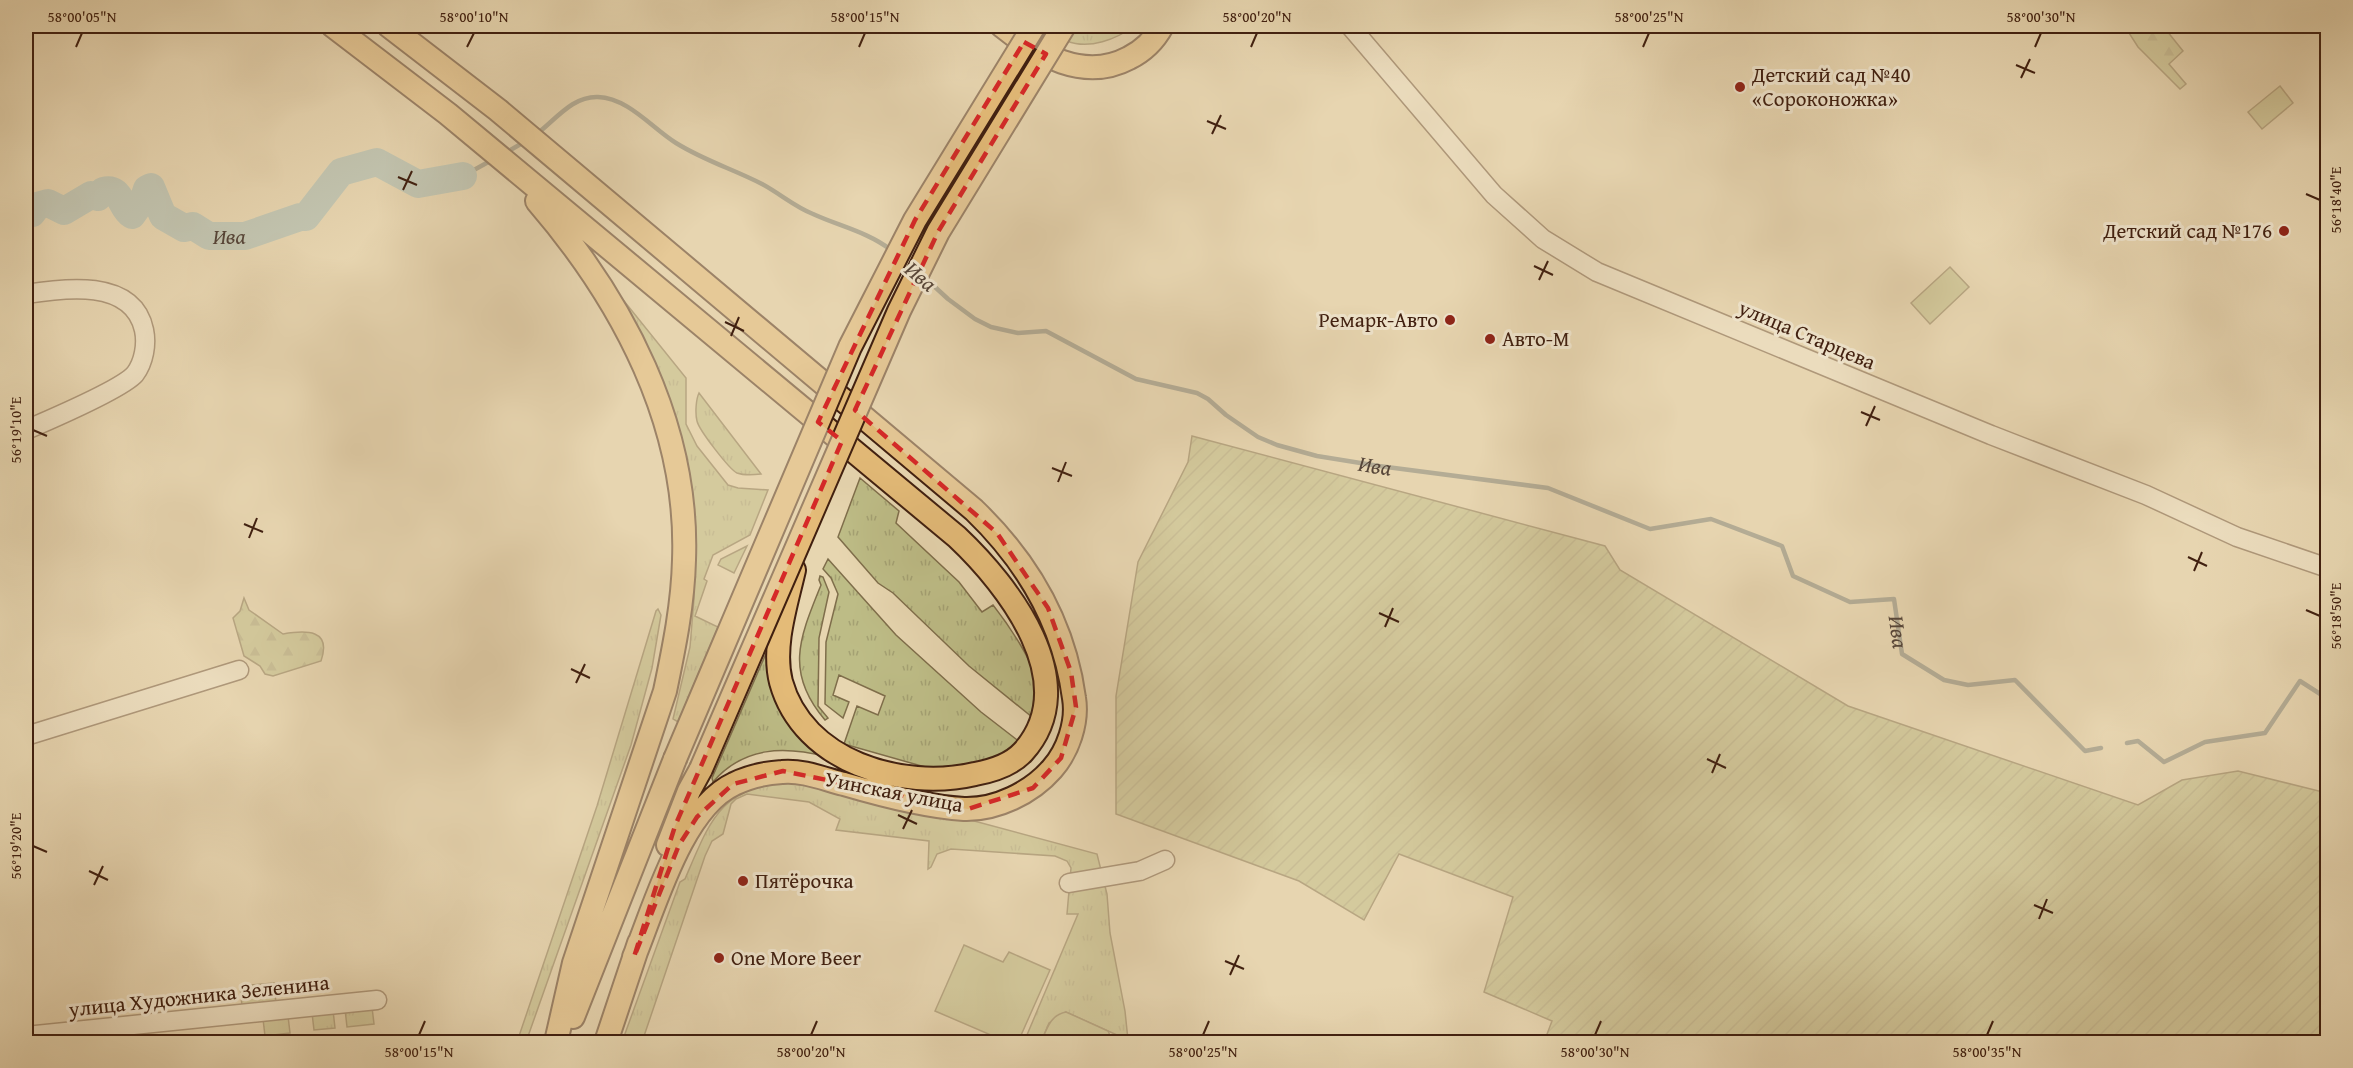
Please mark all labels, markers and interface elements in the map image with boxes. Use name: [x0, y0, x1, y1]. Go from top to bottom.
text: 58°00'05"N: [48, 6, 117, 27]
text: 58°00'10"N: [440, 6, 509, 27]
text: 58°00'15"N: [831, 6, 900, 27]
text: 58°00'20"N: [1223, 6, 1292, 27]
text: 58°00'25"N: [1615, 6, 1684, 27]
text: 58°00'30"N: [2007, 6, 2076, 27]
place label: Детский сад №40 «Сороконожка»: [1751, 59, 1911, 114]
marker: Детский сад №40 «Сороконожка»: [1733, 80, 1747, 94]
text: 56°18'40"E: [2325, 166, 2346, 233]
place label: Детский сад №176: [2102, 215, 2272, 246]
water label: Ива: [213, 220, 246, 252]
marker: Детский сад №176: [2277, 224, 2291, 238]
water label: Ива: [898, 253, 944, 299]
street label: улица Старцева: [1733, 291, 1881, 377]
place label: Ремарк-Авто: [1318, 304, 1438, 335]
marker: Ремарк-Авто: [1443, 313, 1457, 327]
place label: Авто-М: [1502, 323, 1570, 354]
marker: Авто-М: [1483, 332, 1497, 346]
text: 56°19'10"E: [5, 396, 26, 463]
water label: Ива: [1356, 447, 1393, 483]
text: 56°18'50"E: [2325, 582, 2346, 649]
water label: Ива: [1881, 613, 1917, 650]
street label: Уинская улица: [823, 763, 966, 820]
text: 56°19'20"E: [5, 812, 26, 879]
place label: Пятёрочка: [755, 865, 853, 896]
marker: Пятёрочка: [736, 874, 750, 888]
place label: One More Beer: [731, 942, 861, 973]
marker: One More Beer: [712, 951, 726, 965]
street label: улица Художника Зеленина: [66, 966, 331, 1025]
text: 58°00'15"N: [385, 1041, 454, 1062]
text: 58°00'20"N: [777, 1041, 846, 1062]
text: 58°00'25"N: [1169, 1041, 1238, 1062]
text: 58°00'30"N: [1561, 1041, 1630, 1062]
text: 58°00'35"N: [1953, 1041, 2022, 1062]

